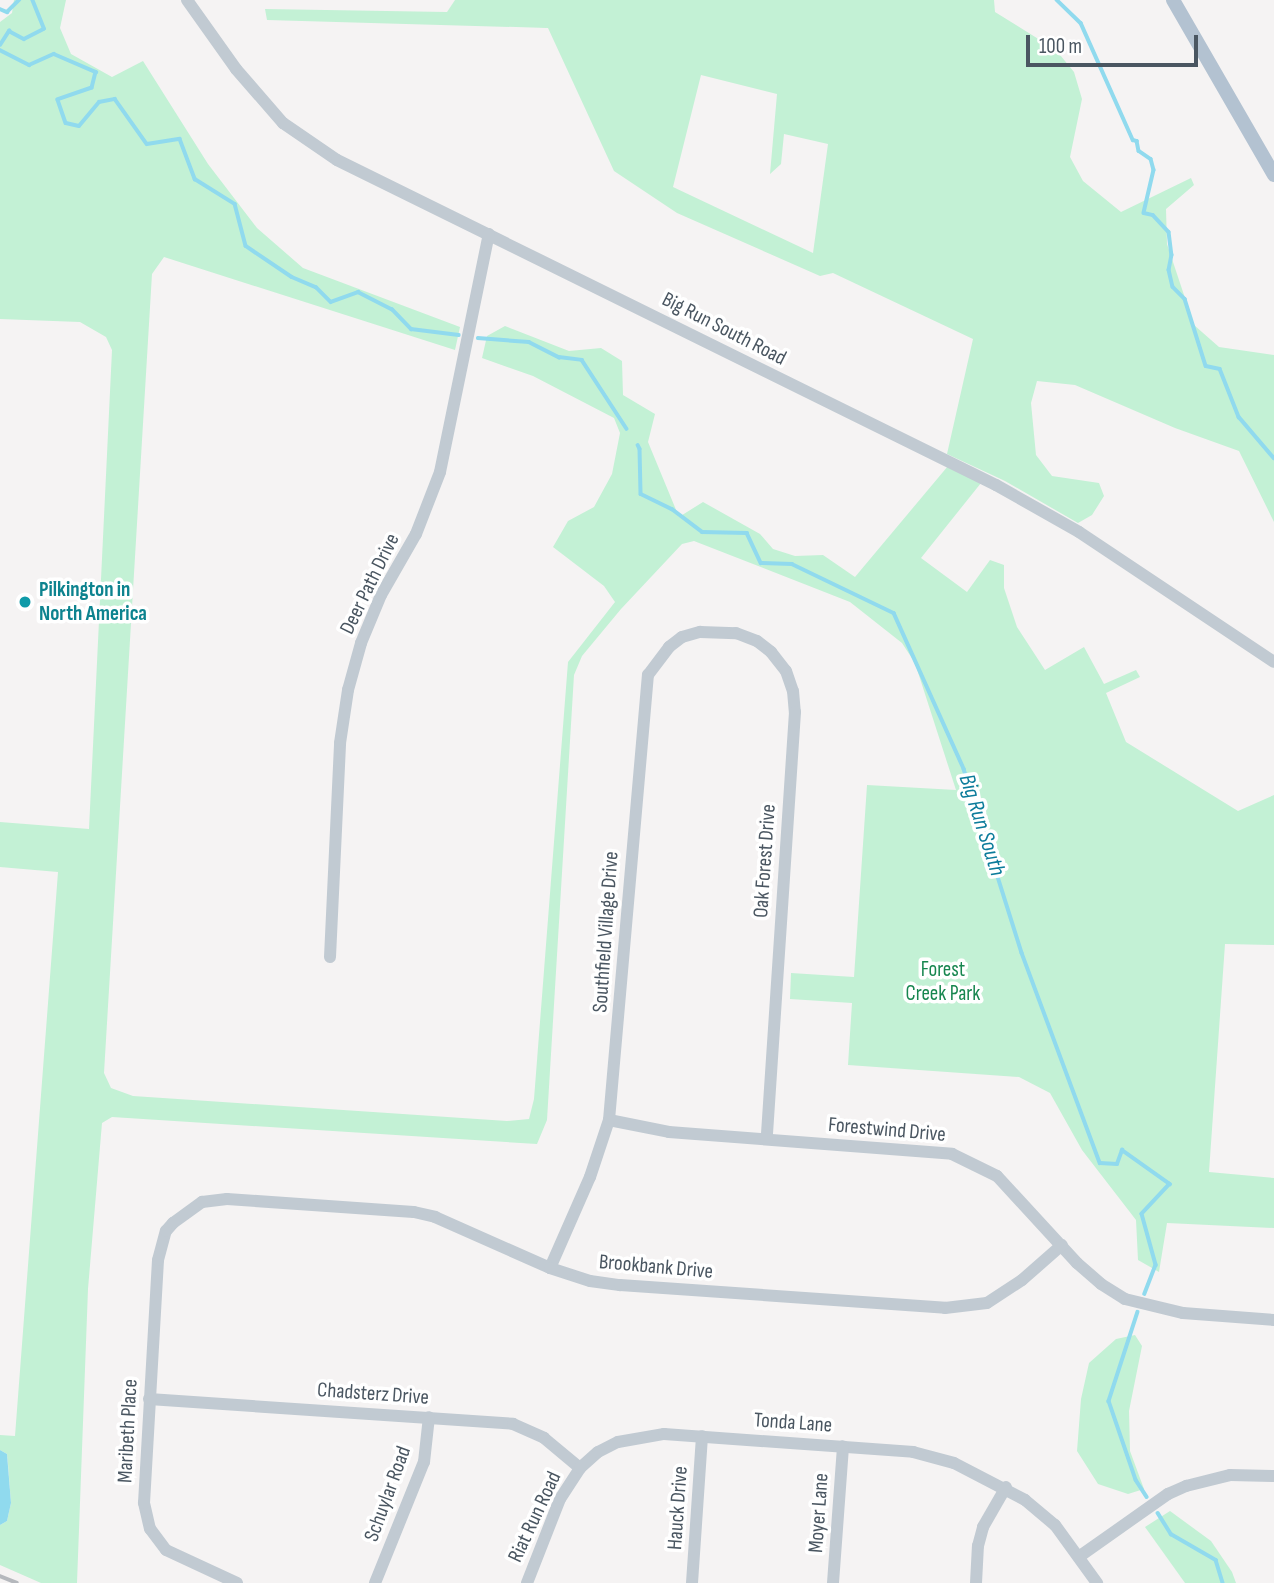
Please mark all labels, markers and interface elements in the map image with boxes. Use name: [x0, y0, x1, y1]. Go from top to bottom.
scale bar: [1029, 21, 1200, 65]
text: 100 m: [1039, 34, 1082, 59]
street label: Big Run South Road: [658, 287, 790, 371]
street label: Deer Path Drive: [335, 530, 405, 638]
place label: Pilkington in North America: [39, 577, 147, 627]
marker: Pilkington in North America: [17, 594, 33, 610]
water label: Big Run South: [953, 771, 1011, 879]
street label: Oak Forest Drive: [748, 803, 782, 919]
street label: Southfield Village Drive: [588, 851, 624, 1013]
park label: Forest Creek Park: [906, 957, 980, 1007]
street label: Forestwind Drive: [827, 1112, 947, 1148]
street label: Brookbank Drive: [598, 1249, 714, 1285]
street label: Maribeth Place: [113, 1378, 143, 1484]
street label: Chadsterz Drive: [316, 1378, 430, 1410]
street label: Tonda Lane: [753, 1408, 833, 1438]
street label: Schuylar Road: [359, 1443, 417, 1545]
street label: Hauck Drive: [663, 1465, 693, 1551]
street label: Riat Run Road: [503, 1468, 567, 1566]
street label: Moyer Lane: [804, 1472, 834, 1554]

